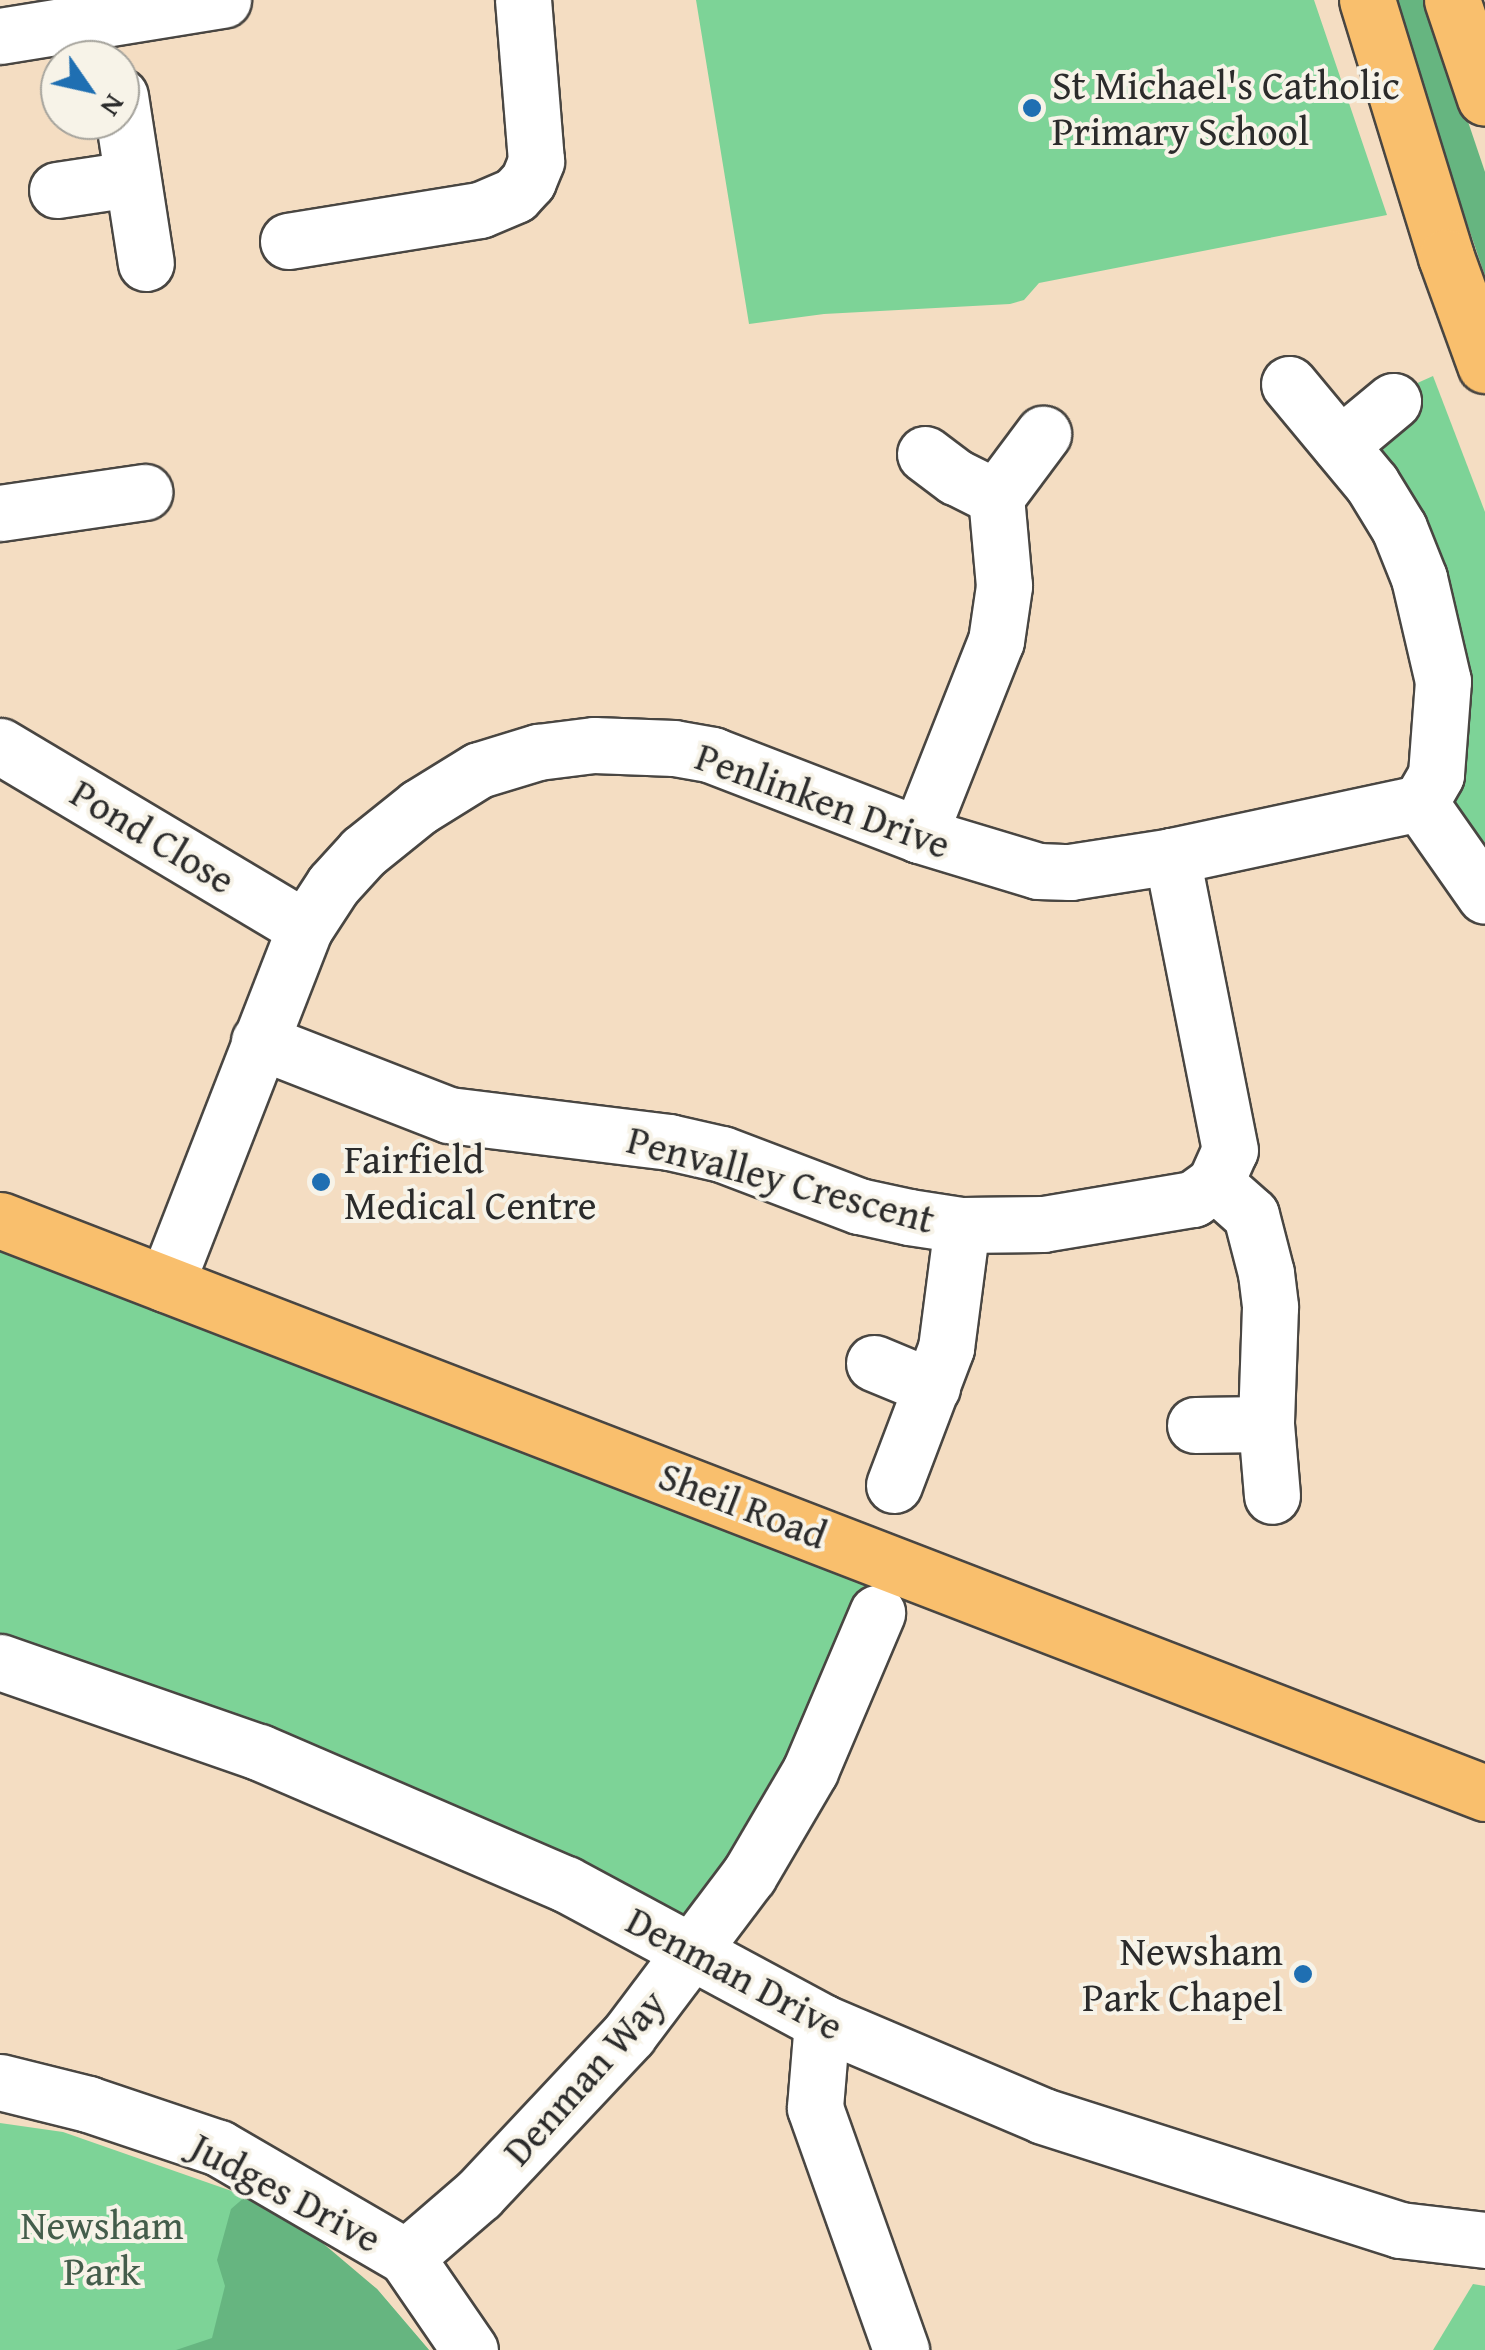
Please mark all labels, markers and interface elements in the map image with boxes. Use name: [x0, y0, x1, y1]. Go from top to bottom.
north arrow: [40, 40, 140, 140]
place label: St Michael's Catholic Primary School: [1052, 61, 1400, 155]
text: N: [91, 87, 136, 125]
marker: St Michael's Catholic Primary School: [1021, 97, 1043, 119]
street label: Penlinken Drive: [689, 732, 957, 868]
street label: Pond Close: [62, 768, 244, 904]
street label: Penvalley Crescent: [622, 1115, 940, 1243]
place label: Fairfield Medical Centre: [344, 1135, 597, 1229]
marker: Fairfield Medical Centre: [308, 1169, 334, 1195]
street label: Sheil Road: [652, 1451, 834, 1559]
street label: Denman Drive: [619, 1896, 851, 2050]
place label: Newsham Park Chapel: [1082, 1927, 1283, 2021]
marker: Newsham Park Chapel: [1292, 1963, 1314, 1985]
street label: Denman Way: [493, 1979, 675, 2175]
street label: Judges Drive: [183, 2122, 389, 2262]
park label: Newsham Park: [20, 2201, 184, 2295]

